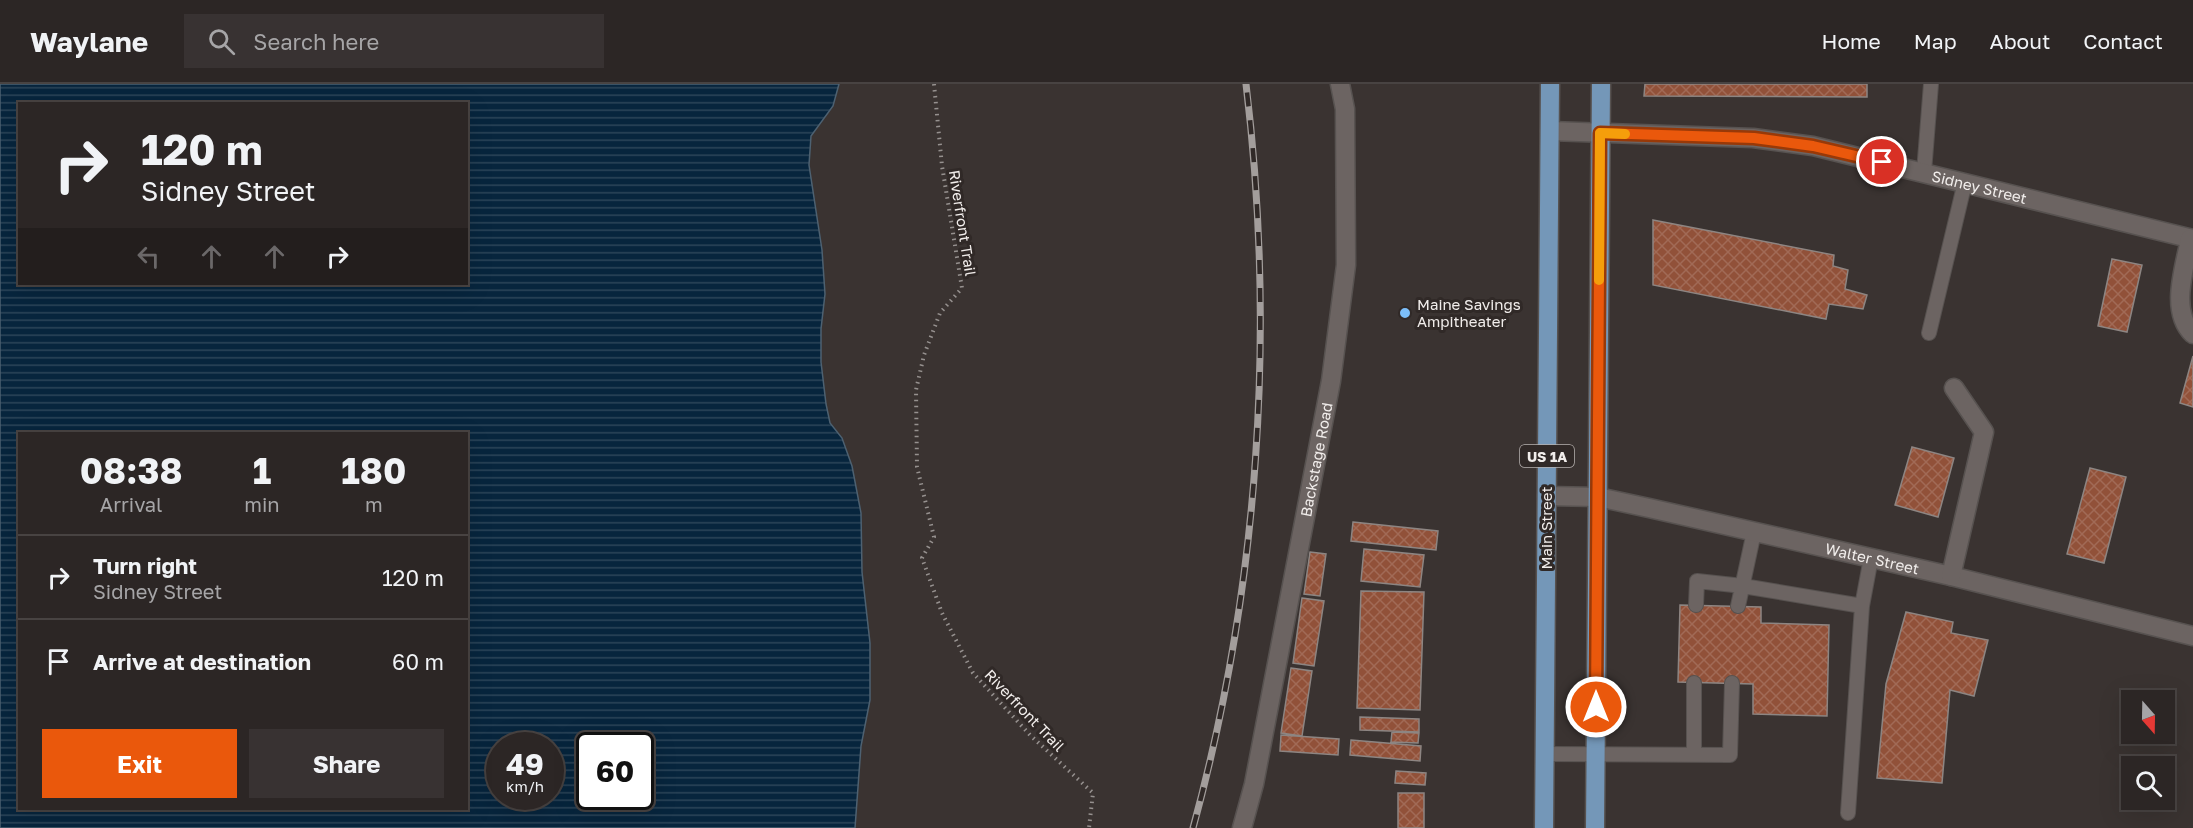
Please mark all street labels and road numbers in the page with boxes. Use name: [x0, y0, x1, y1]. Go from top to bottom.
street label: Sidney Street: [1930, 166, 2029, 207]
street label: Riverfront Trail: [946, 169, 980, 277]
street label: Backstage Road: [1296, 401, 1336, 518]
road number: US 1A: [1520, 445, 1574, 467]
street label: Main Street: [1537, 487, 1555, 569]
street label: Walter Street: [1824, 539, 1921, 578]
street label: Riverfront Trail: [981, 665, 1069, 755]

